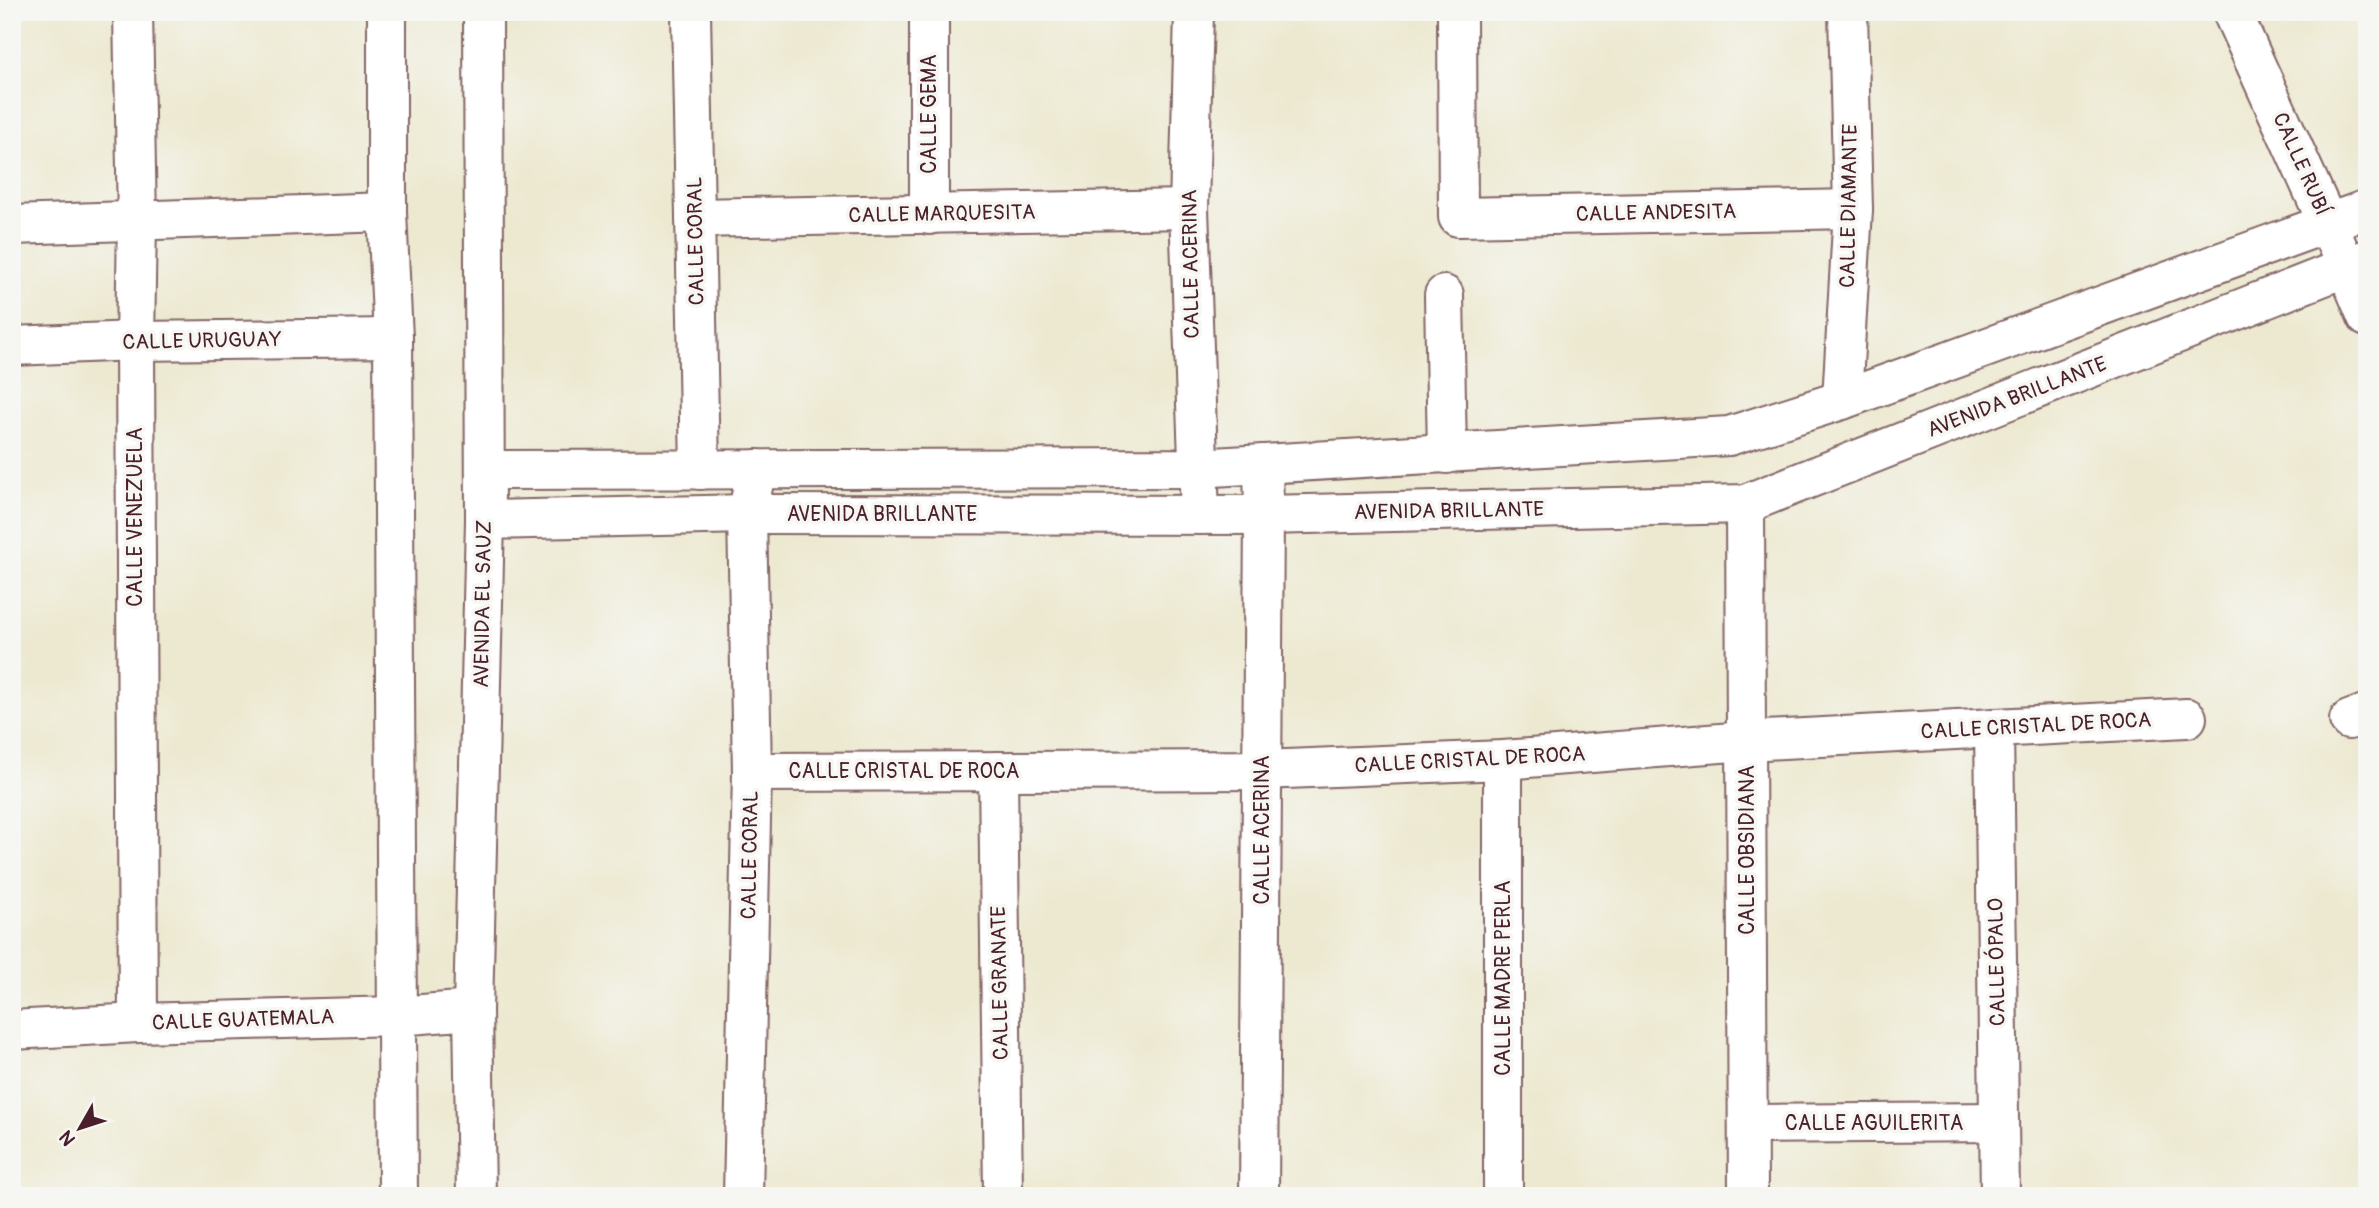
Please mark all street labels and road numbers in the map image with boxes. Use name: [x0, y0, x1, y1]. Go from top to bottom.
street label: CALLE GEMA: [916, 54, 943, 174]
street label: CALLE RUBÍ: [2266, 108, 2336, 220]
street label: CALLE DIAMANTE: [1834, 124, 1864, 288]
street label: CALLE CORAL: [681, 176, 711, 306]
street label: CALLE ACERINA: [1176, 189, 1206, 339]
street label: CALLE ANDESITA: [1576, 198, 1736, 228]
street label: CALLE MARQUESITA: [848, 199, 1036, 229]
street label: CALLE URUGUAY: [122, 326, 282, 356]
street label: AVENIDA BRILLANTE: [1923, 350, 2111, 444]
street label: CALLE VENEZUELA: [122, 427, 149, 607]
street label: AVENIDA BRILLANTE: [1354, 496, 1544, 526]
street label: AVENIDA BRILLANTE: [787, 501, 977, 528]
street label: AVENIDA EL SAUZ: [468, 520, 498, 688]
street label: CALLE CRISTAL DE ROCA: [1920, 706, 2152, 746]
street label: CALLE CRISTAL DE ROCA: [1354, 740, 1586, 780]
street label: CALLE ACERINA: [1249, 755, 1276, 905]
street label: CALLE CRISTAL DE ROCA: [789, 758, 1019, 785]
street label: CALLE OBSIDIANA: [1734, 765, 1761, 935]
street label: CALLE CORAL: [735, 790, 765, 920]
street label: CALLE MADRE PERLA: [1490, 880, 1517, 1076]
street label: CALLE ÓPALO: [1981, 898, 2012, 1026]
street label: CALLE GRANATE: [985, 906, 1015, 1060]
street label: CALLE GUATEMALA: [151, 1003, 335, 1037]
street label: CALLE AGUILERITA: [1785, 1110, 1963, 1137]

